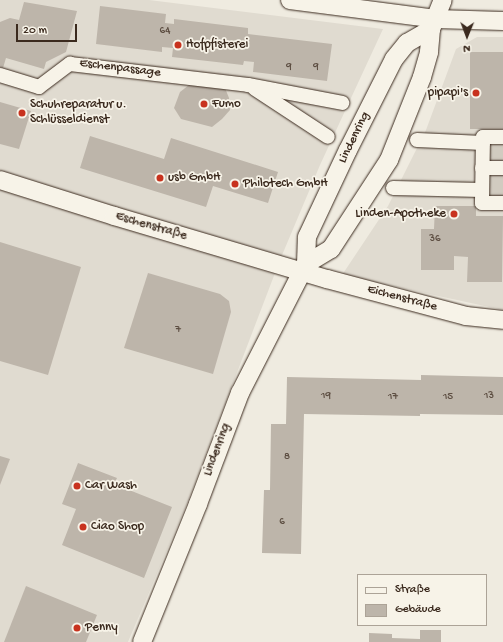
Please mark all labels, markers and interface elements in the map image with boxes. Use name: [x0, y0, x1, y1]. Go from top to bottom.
scale bar: [18, 16, 79, 42]
north arrow: [447, 16, 487, 56]
text: 20 m: [23, 24, 47, 38]
house number: 64: [160, 24, 170, 38]
place label: Hofpfisterei: [186, 37, 248, 53]
marker: Hofpfisterei: [173, 40, 183, 50]
text: N: [463, 42, 470, 54]
street label: Eschenpassage: [79, 56, 161, 82]
house number: 9: [286, 60, 292, 74]
house number: 9: [313, 60, 319, 74]
place label: pipapi's: [428, 85, 468, 101]
marker: pipapi's: [471, 88, 481, 98]
place label: Fumo: [212, 96, 241, 112]
place label: Schuhreparatur u. Schlüsseldienst: [30, 98, 127, 129]
marker: Fumo: [199, 99, 209, 109]
marker: Schuhreparatur u. Schlüsseldienst: [17, 108, 27, 118]
street label: Lindenring: [336, 110, 374, 166]
place label: usb GmbH: [168, 170, 221, 186]
marker: usb GmbH: [155, 173, 165, 183]
place label: Philotech GmbH: [243, 176, 328, 192]
marker: Philotech GmbH: [230, 179, 240, 189]
place label: Linden-Apotheke: [355, 206, 446, 222]
street label: Eschenstraße: [113, 209, 189, 245]
marker: Linden-Apotheke: [449, 209, 459, 219]
house number: 36: [429, 232, 441, 246]
street label: Eichenstraße: [365, 282, 439, 316]
house number: 7: [175, 323, 181, 337]
house number: 19: [321, 389, 331, 403]
house number: 13: [484, 389, 494, 403]
house number: 17: [388, 390, 398, 404]
house number: 15: [443, 390, 453, 404]
street label: Lindenring: [201, 421, 235, 479]
house number: 8: [284, 450, 290, 464]
place label: Car Wash: [85, 478, 137, 494]
marker: Car Wash: [72, 481, 82, 491]
house number: 6: [279, 515, 285, 529]
place label: Ciao Shop: [91, 519, 144, 535]
marker: Ciao Shop: [78, 522, 88, 532]
legend: [357, 574, 487, 626]
text: Straße: [395, 583, 430, 597]
text: Gebäude: [395, 603, 441, 617]
place label: Penny: [85, 620, 118, 636]
marker: Penny: [72, 623, 82, 633]

